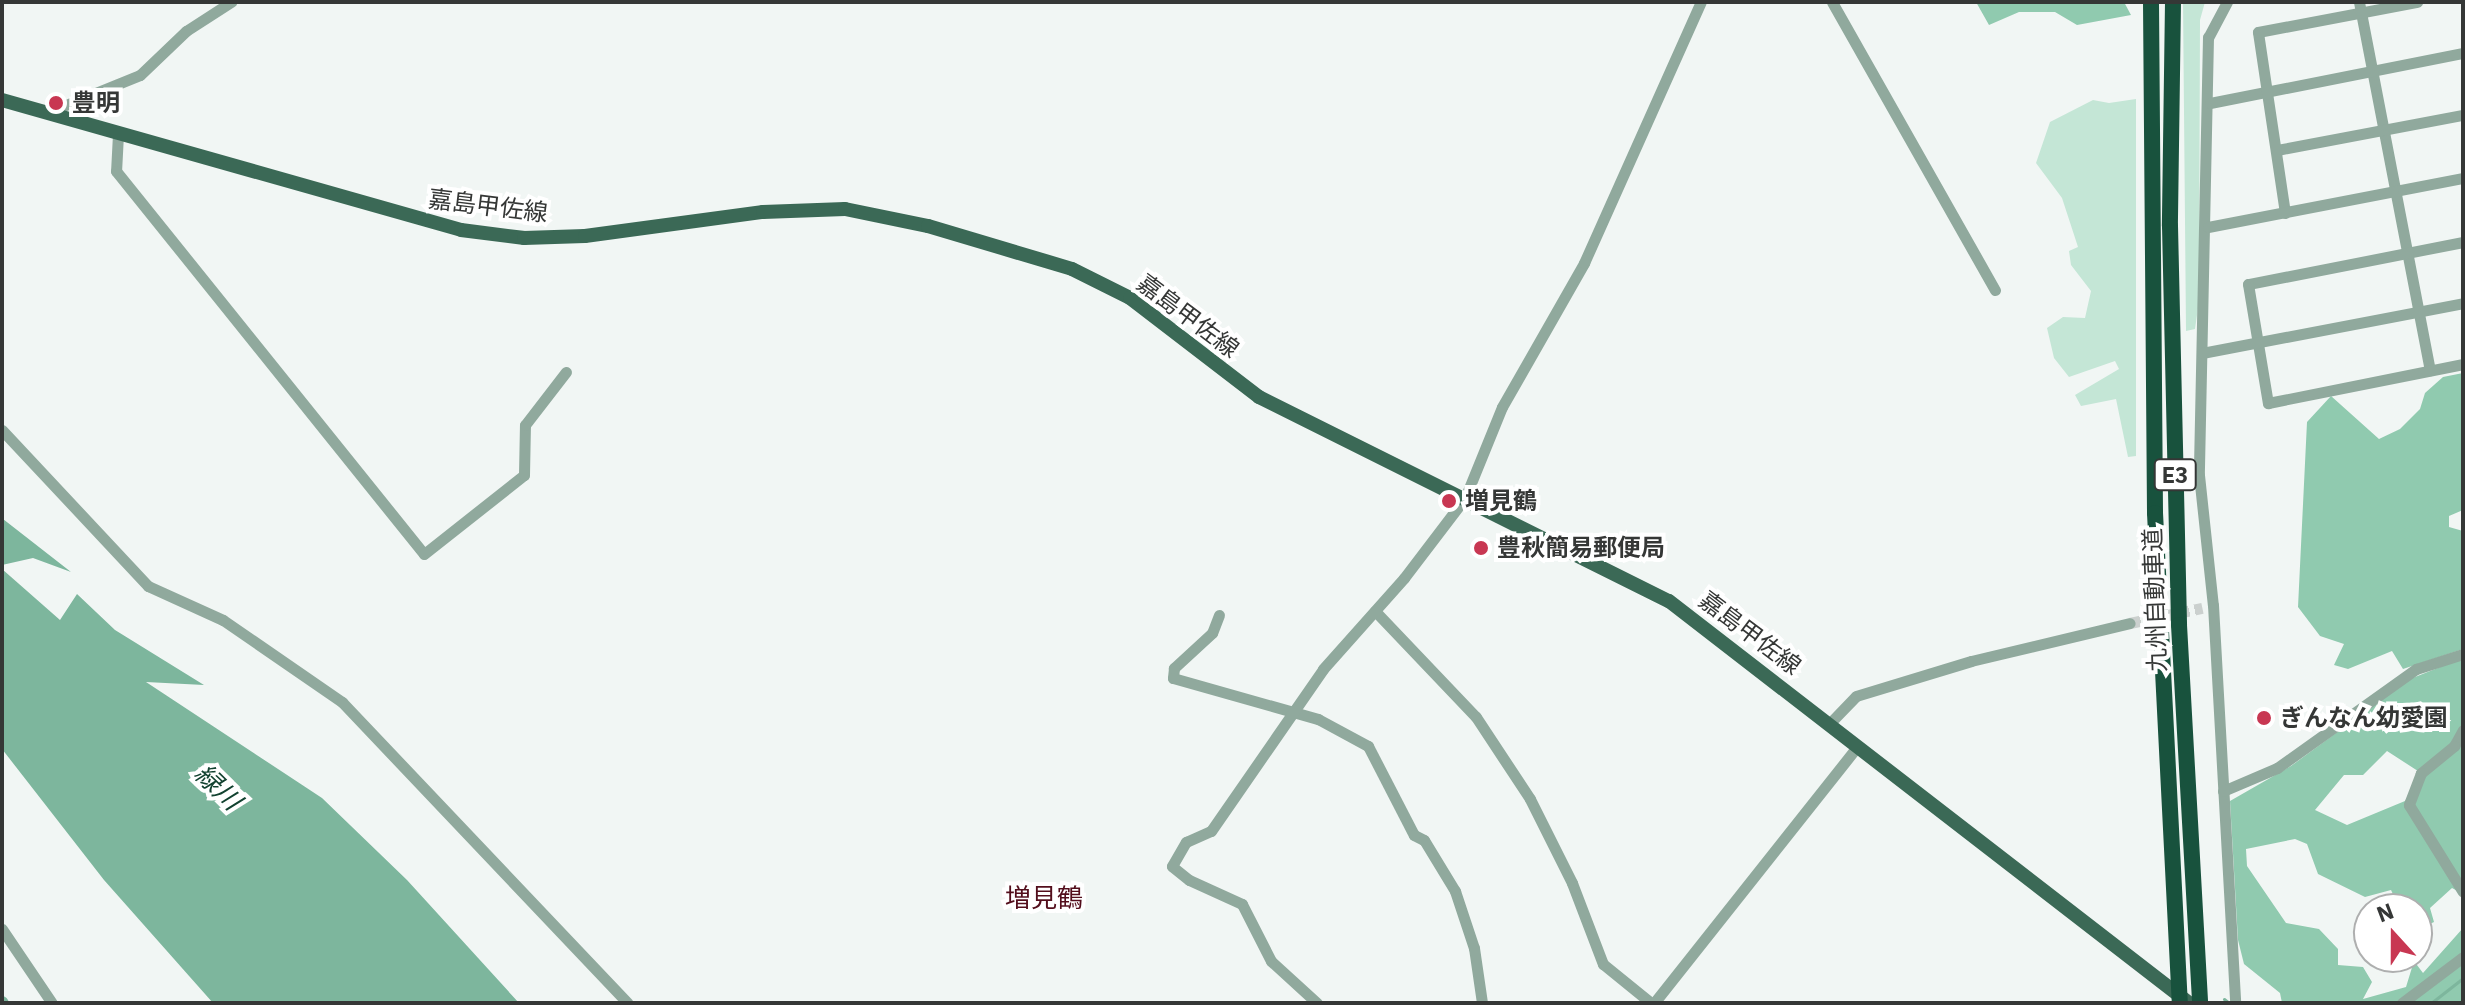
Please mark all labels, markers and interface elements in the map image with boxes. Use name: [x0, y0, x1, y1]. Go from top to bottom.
place label: 豊明: [72, 89, 120, 117]
marker: 豊明: [47, 94, 65, 112]
street label: 嘉島甲佐線: [427, 184, 549, 228]
street label: 嘉島甲佐線: [1131, 268, 1245, 364]
road number: E3: [2153, 457, 2197, 493]
place label: 増見鶴: [1465, 487, 1537, 515]
marker: 増見鶴: [1440, 492, 1458, 510]
street label: 九州自動車道: [2138, 528, 2172, 672]
place label: 豊秋簡易郵便局: [1497, 534, 1665, 562]
marker: 豊秋簡易郵便局: [1472, 539, 1490, 557]
street label: 嘉島甲佐線: [1693, 585, 1807, 681]
place label: ぎんなん幼愛園: [2280, 704, 2448, 732]
marker: ぎんなん幼愛園: [2255, 709, 2273, 727]
water label: 緑川: [188, 758, 248, 816]
district label: 増見鶴: [1005, 882, 1083, 914]
north arrow: [2353, 893, 2433, 973]
text: N: [2372, 896, 2398, 928]

